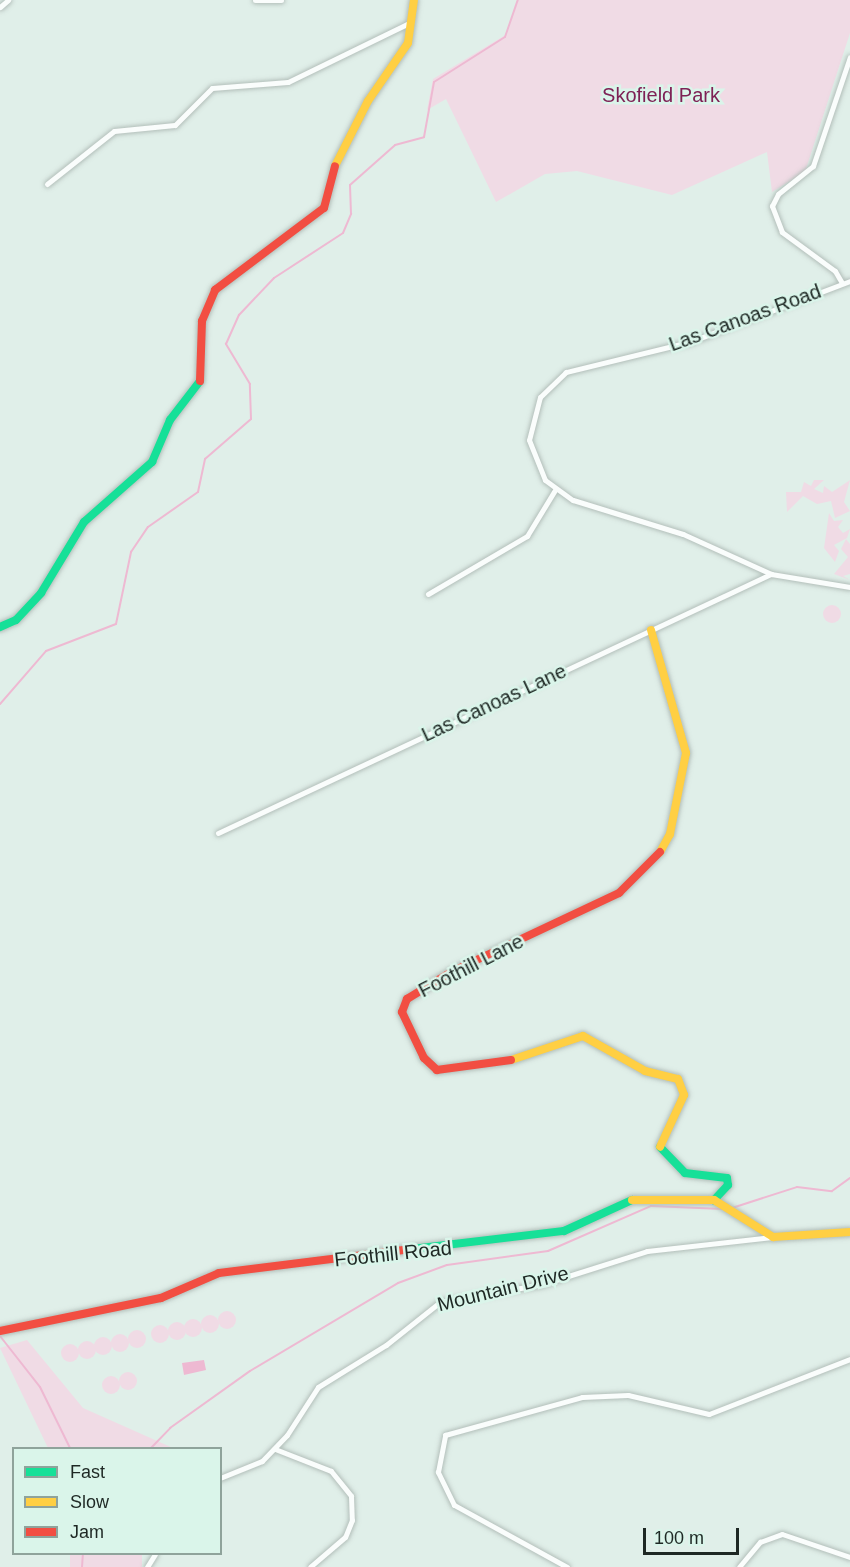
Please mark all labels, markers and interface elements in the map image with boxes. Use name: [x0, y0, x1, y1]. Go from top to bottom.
park label: Skofield Park: [602, 83, 720, 107]
street label: Las Canoas Road: [666, 279, 824, 357]
street label: Las Canoas Lane: [418, 659, 570, 747]
street label: Foothill Lane: [415, 929, 527, 1003]
street label: Foothill Road: [333, 1236, 453, 1272]
street label: Mountain Drive: [435, 1261, 571, 1317]
legend: [12, 1447, 222, 1555]
text: Fast: [70, 1462, 105, 1482]
text: Slow: [70, 1492, 109, 1512]
scale bar: [646, 1516, 742, 1554]
text: Jam: [70, 1522, 104, 1542]
text: 100 m: [654, 1528, 704, 1548]

